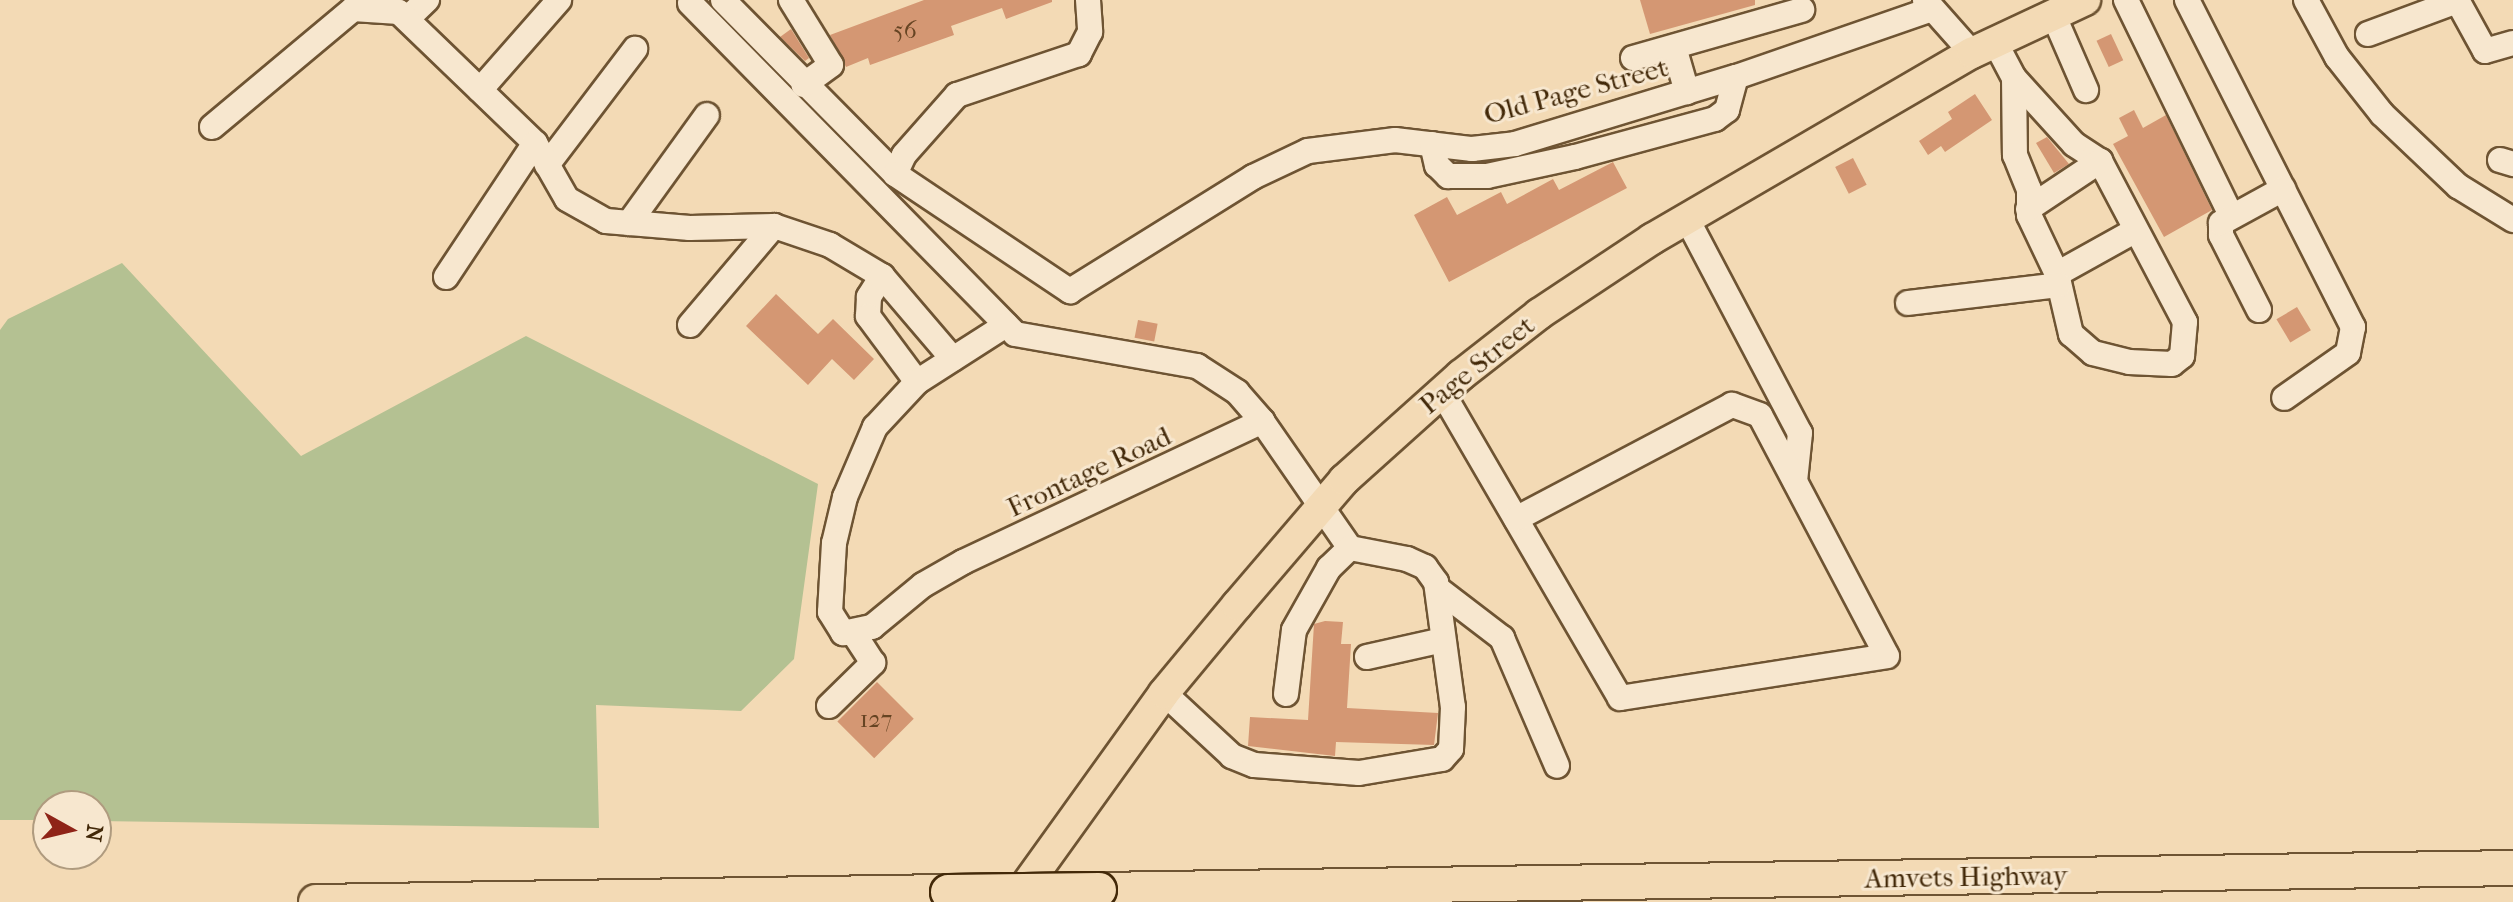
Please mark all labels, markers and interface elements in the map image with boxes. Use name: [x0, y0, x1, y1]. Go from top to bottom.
house number: 56: [893, 17, 917, 45]
street label: Old Page Street: [1480, 50, 1672, 132]
street label: Page Street: [1413, 308, 1541, 422]
street label: Frontage Road: [1002, 419, 1176, 525]
house number: 127: [860, 706, 892, 734]
north arrow: [32, 790, 112, 870]
text: N: [80, 823, 108, 843]
street label: Amvets Highway: [1864, 858, 2068, 896]

